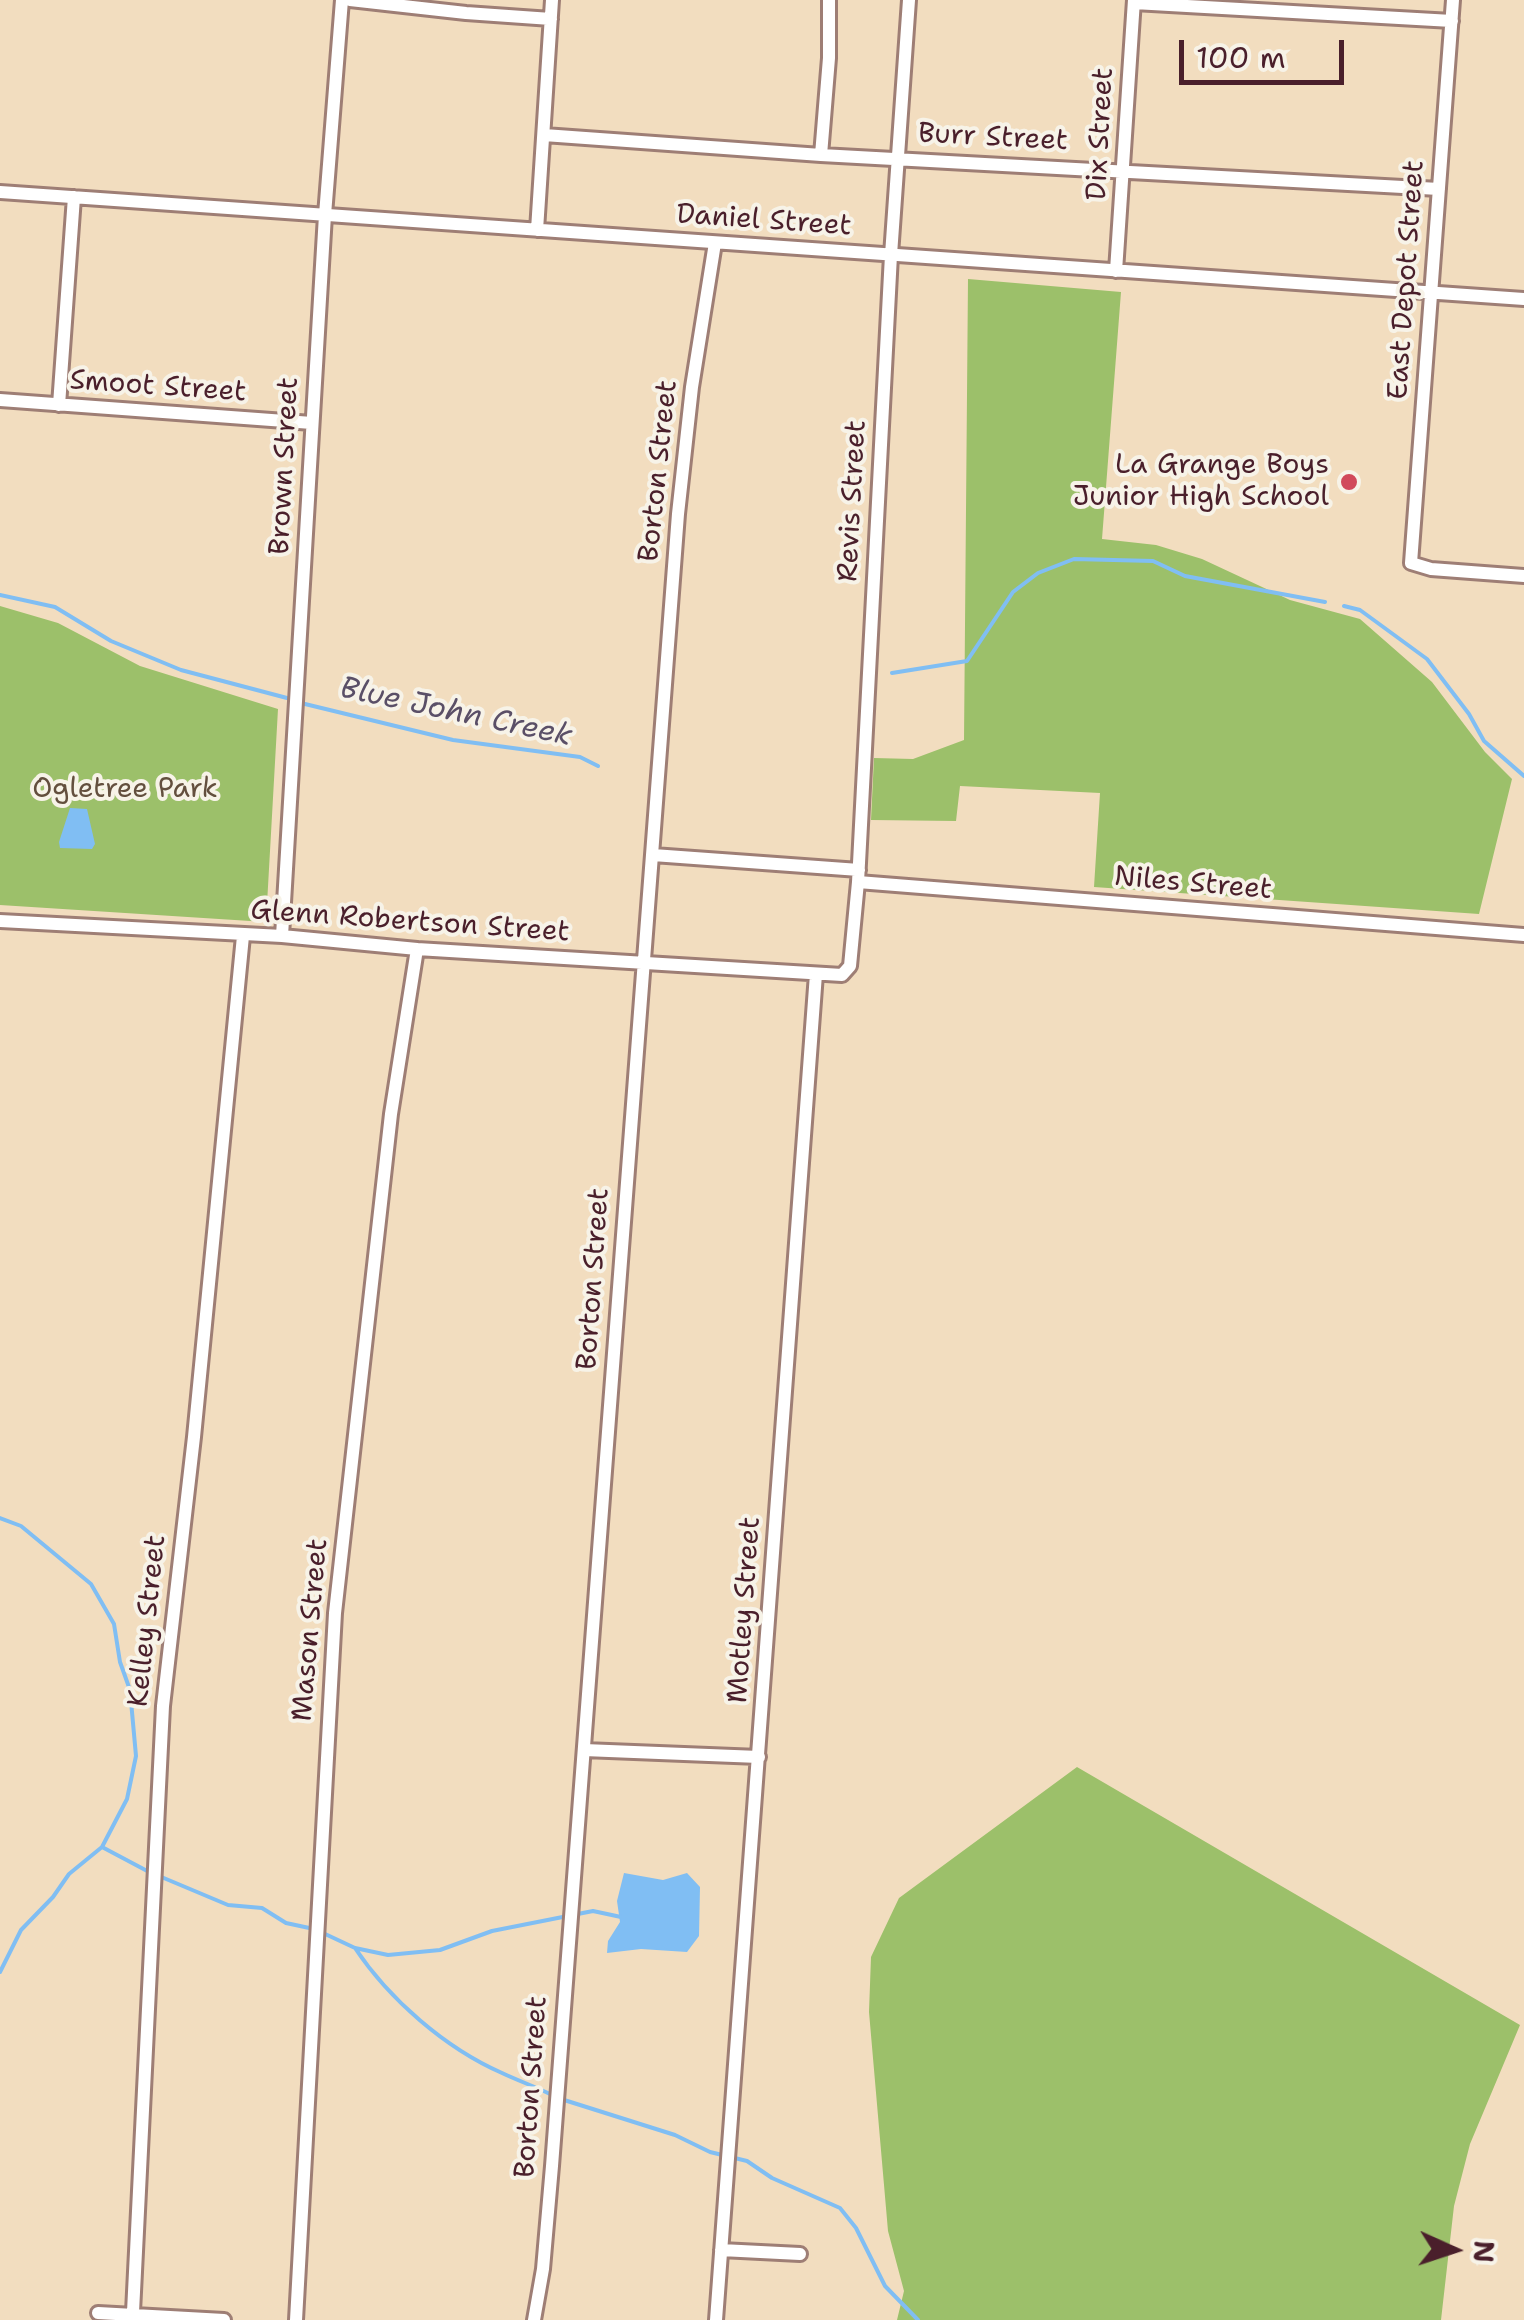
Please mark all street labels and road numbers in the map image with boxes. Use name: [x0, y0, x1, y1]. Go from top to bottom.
street label: Dix Street: [1081, 67, 1121, 201]
street label: Burr Street: [917, 117, 1069, 159]
street label: East Depot Street: [1382, 159, 1432, 401]
street label: Daniel Street: [675, 198, 853, 244]
street label: Smoot Street: [69, 364, 247, 410]
street label: Brown Street: [264, 376, 306, 556]
street label: Borton Street: [633, 378, 685, 564]
street label: Revis Street: [832, 419, 874, 583]
street label: Niles Street: [1113, 860, 1273, 908]
street label: Glenn Robertson Street: [249, 894, 571, 950]
street label: Borton Street: [571, 1187, 617, 1371]
street label: Motley Street: [722, 1516, 768, 1704]
street label: Kelley Street: [122, 1533, 174, 1709]
street label: Mason Street: [286, 1537, 336, 1723]
street label: Borton Street: [509, 1995, 555, 2179]

